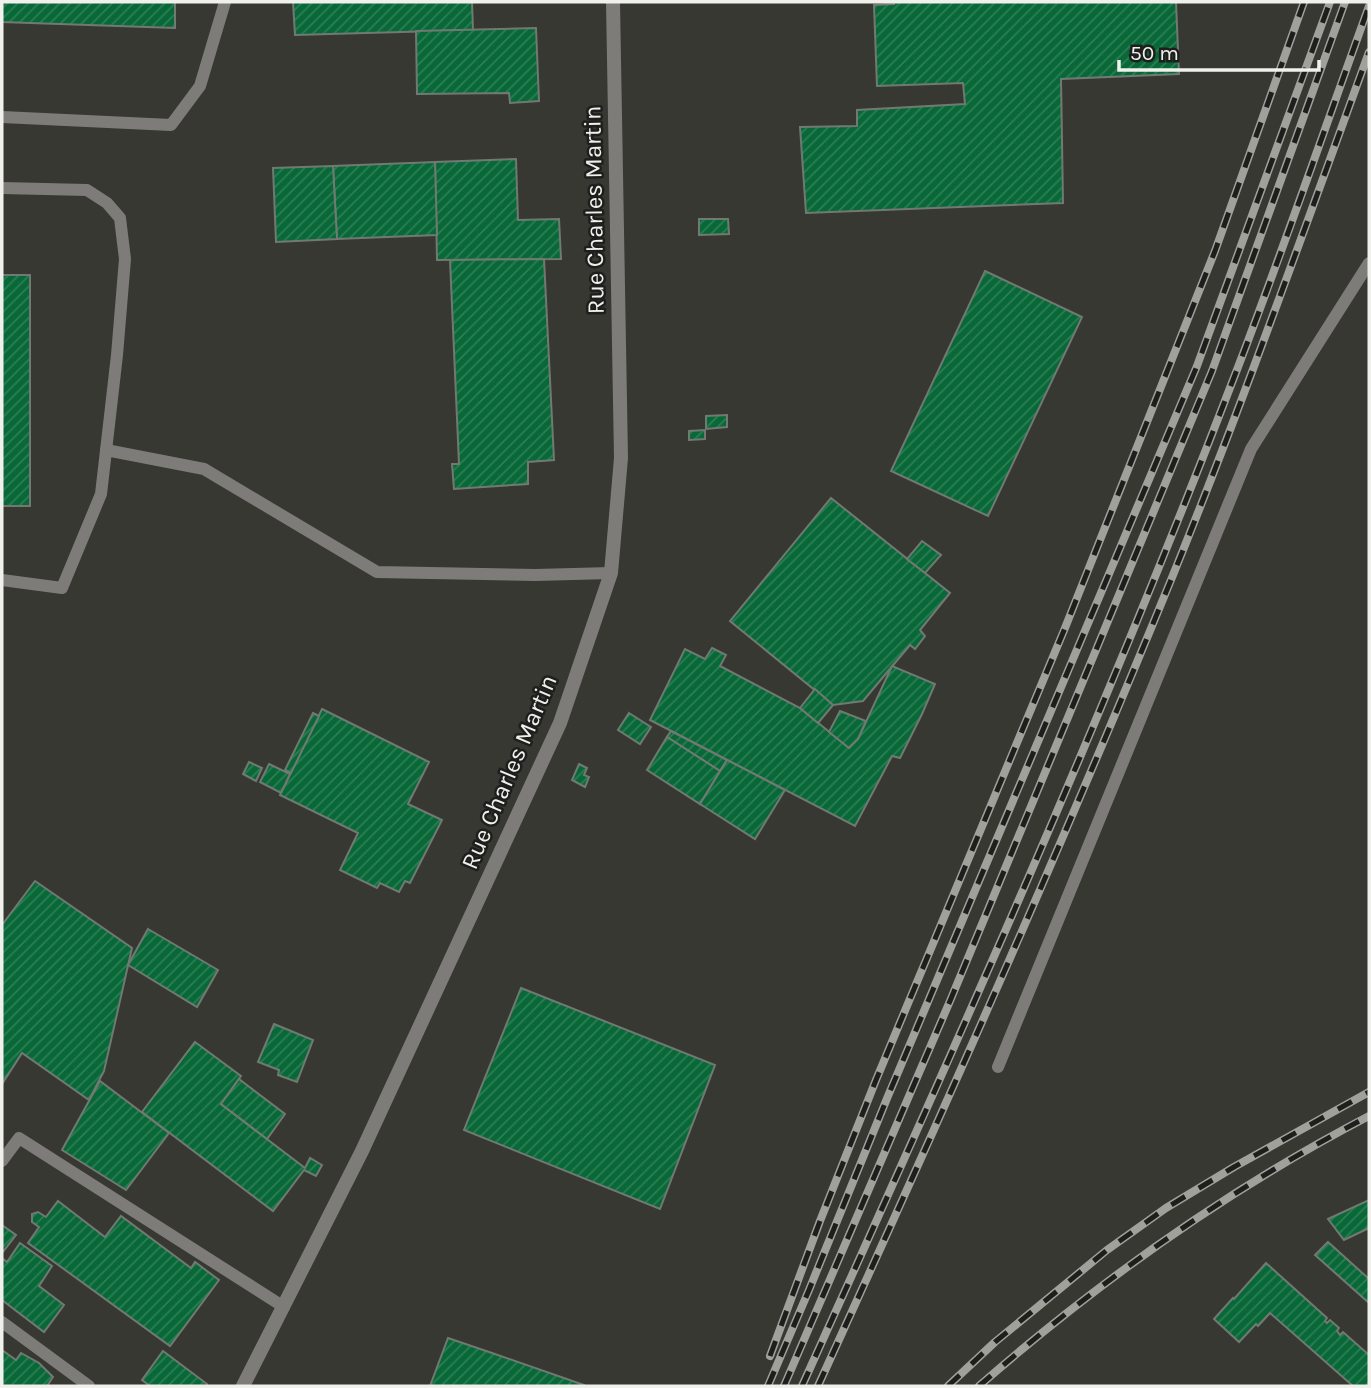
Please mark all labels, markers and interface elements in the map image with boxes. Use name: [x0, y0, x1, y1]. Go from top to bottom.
scale bar: [1119, 28, 1318, 72]
text: 50 m: [1130, 41, 1179, 65]
street label: Rue Charles Martin: [578, 105, 610, 315]
street label: Rue Charles Martin: [455, 671, 563, 873]

